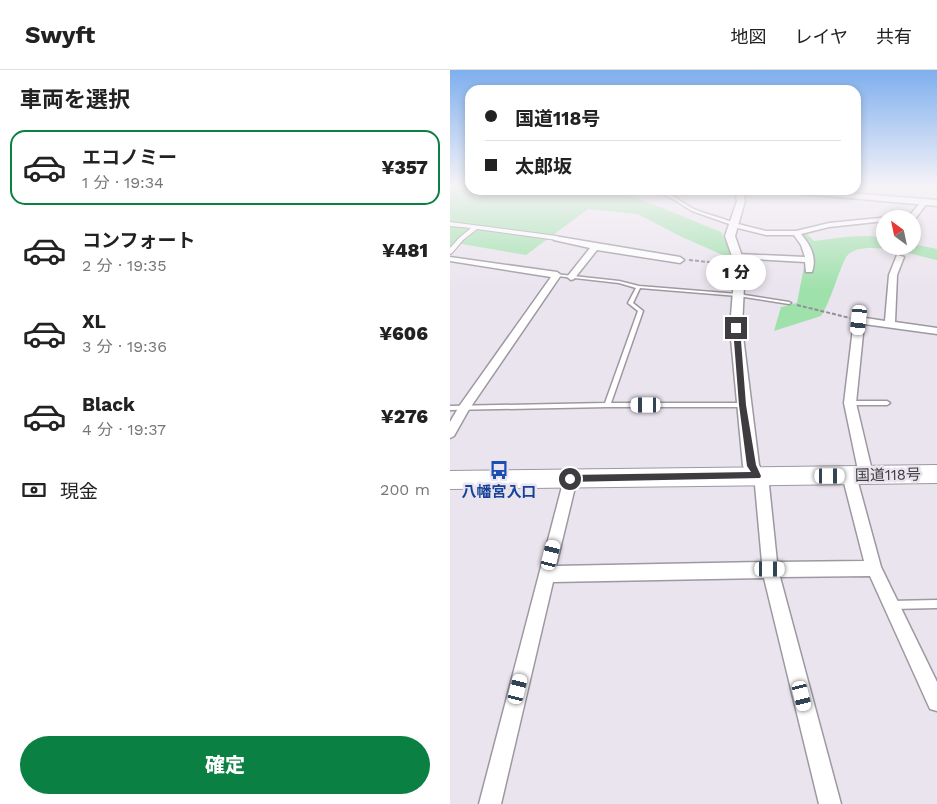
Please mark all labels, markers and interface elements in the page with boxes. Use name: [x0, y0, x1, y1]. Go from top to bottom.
text: Swyft: [25, 21, 95, 49]
text: 地図: [731, 26, 767, 47]
text: レイヤ: [795, 26, 848, 47]
text: 共有: [876, 26, 912, 47]
text: 車両を選択: [20, 87, 130, 112]
text: 国道118号: [515, 107, 600, 130]
icon: car: [22, 145, 67, 190]
text: エコノミー: [82, 146, 177, 169]
text: 太郎坂: [515, 155, 572, 178]
text: ¥357: [382, 156, 428, 179]
text: 1 分 · 19:34: [82, 173, 164, 192]
north arrow: [876, 210, 921, 255]
map controls: [876, 210, 921, 255]
icon: car: [22, 228, 67, 273]
text: コンフォート: [82, 229, 195, 252]
text: ¥481: [382, 239, 428, 262]
text: 2 分 · 19:35: [82, 256, 166, 275]
callout: 1 分: [706, 256, 766, 290]
text: 1 分: [722, 263, 750, 282]
car: [849, 304, 868, 336]
text: XL: [82, 310, 106, 333]
icon: car: [22, 311, 67, 356]
route end: [725, 317, 747, 339]
text: ¥606: [379, 322, 428, 345]
text: 3 分 · 19:36: [82, 337, 167, 356]
text: Black: [82, 393, 135, 416]
icon: car: [22, 394, 67, 439]
car: [631, 398, 661, 413]
text: ¥276: [381, 405, 428, 428]
text: 4 分 · 19:37: [82, 420, 166, 439]
bus stop icon: 八幡宮入口: [488, 459, 510, 481]
street label: 国道118号: [855, 465, 921, 485]
route start: [559, 468, 581, 490]
car: [815, 469, 845, 484]
icon: cash: [20, 476, 48, 504]
text: 現金: [60, 480, 98, 503]
text: 200 m: [380, 480, 430, 499]
place label: 八幡宮入口: [461, 483, 537, 501]
car: [540, 539, 561, 571]
car: [755, 562, 785, 577]
car: [507, 673, 528, 705]
car: [791, 680, 812, 712]
button: 確定: [20, 736, 430, 794]

